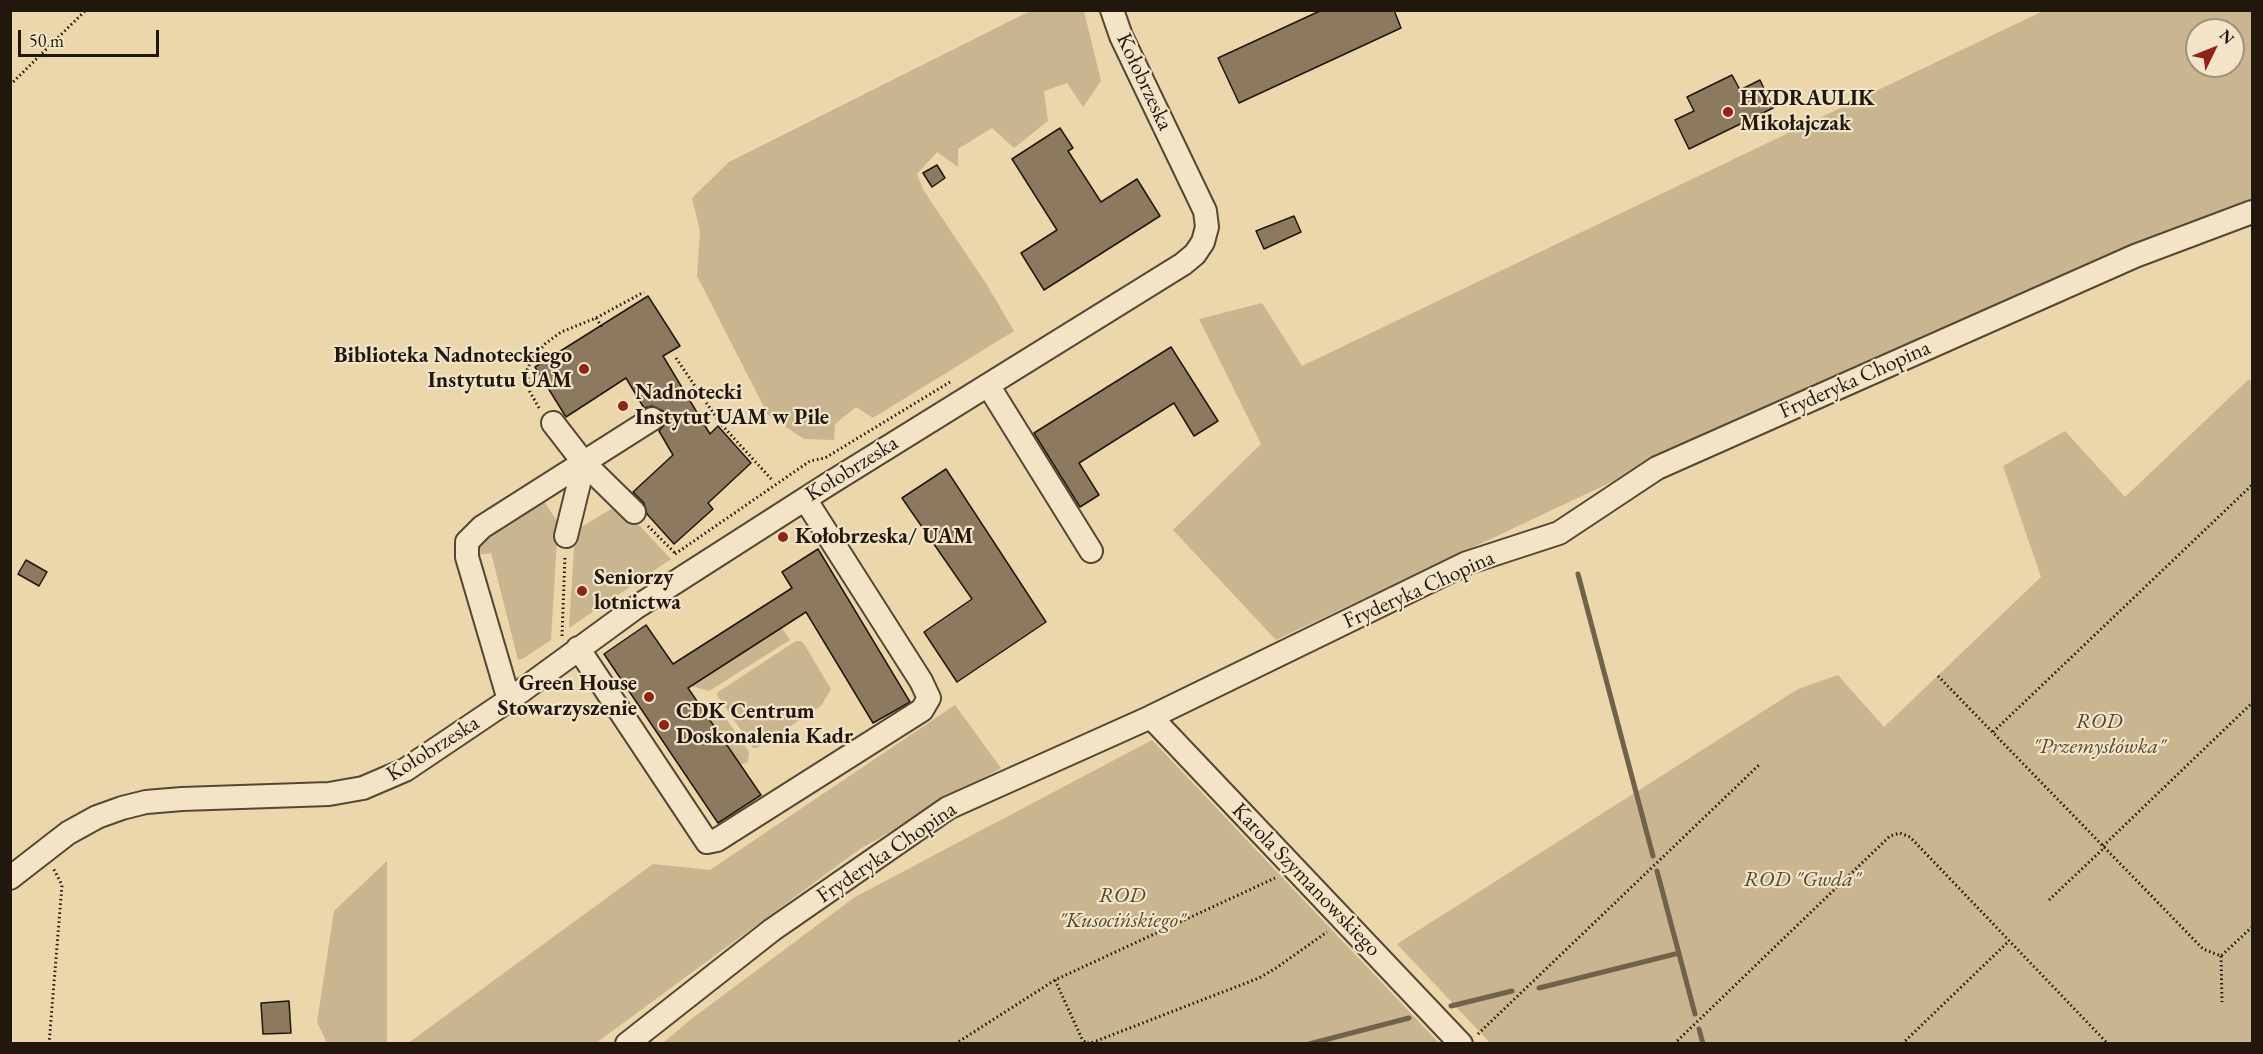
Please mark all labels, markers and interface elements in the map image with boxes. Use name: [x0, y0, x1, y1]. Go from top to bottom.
scale bar: [21, 18, 162, 56]
north arrow: [2185, 18, 2245, 78]
text: N: [2215, 25, 2239, 49]
text: 50 m: [29, 29, 64, 52]
street label: Kołobrzeska: [1110, 29, 1178, 135]
place label: HYDRAULIK Mikołajczak: [1740, 86, 1875, 138]
marker: HYDRAULIK Mikołajczak: [1721, 105, 1735, 119]
street label: Fryderyka Chopina: [1775, 335, 1935, 425]
place label: Biblioteka Nadnoteckiego Instytutu UAM: [334, 343, 572, 394]
marker: Biblioteka Nadnoteckiego Instytutu UAM: [577, 362, 591, 376]
place label: Nadnotecki Instytut UAM w Pile: [635, 380, 829, 432]
marker: Nadnotecki Instytut UAM w Pile: [616, 399, 630, 413]
street label: Kołobrzeska: [801, 430, 903, 508]
place label: Kołobrzeska/ UAM: [795, 524, 973, 550]
marker: Kołobrzeska/ UAM: [776, 530, 790, 544]
street label: Fryderyka Chopina: [1339, 545, 1499, 635]
place label: Seniorzy lotnictwa: [594, 565, 681, 616]
marker: Seniorzy lotnictwa: [575, 584, 589, 598]
place label: Green House Stowarzyszenie: [498, 671, 637, 722]
marker: Green House Stowarzyszenie: [642, 690, 656, 704]
place label: CDK Centrum Doskonalenia Kadr: [676, 699, 853, 750]
park label: ROD "Przemysłówka": [2032, 709, 2166, 760]
street label: Kołobrzeska: [382, 710, 484, 788]
marker: CDK Centrum Doskonalenia Kadr: [657, 718, 671, 732]
street label: Fryderyka Chopina: [812, 797, 962, 909]
street label: Karola Szymanowskiego: [1226, 798, 1386, 962]
park label: ROD "Gwda": [1744, 867, 1860, 893]
park label: ROD "Kusocińskiego": [1059, 883, 1185, 934]

